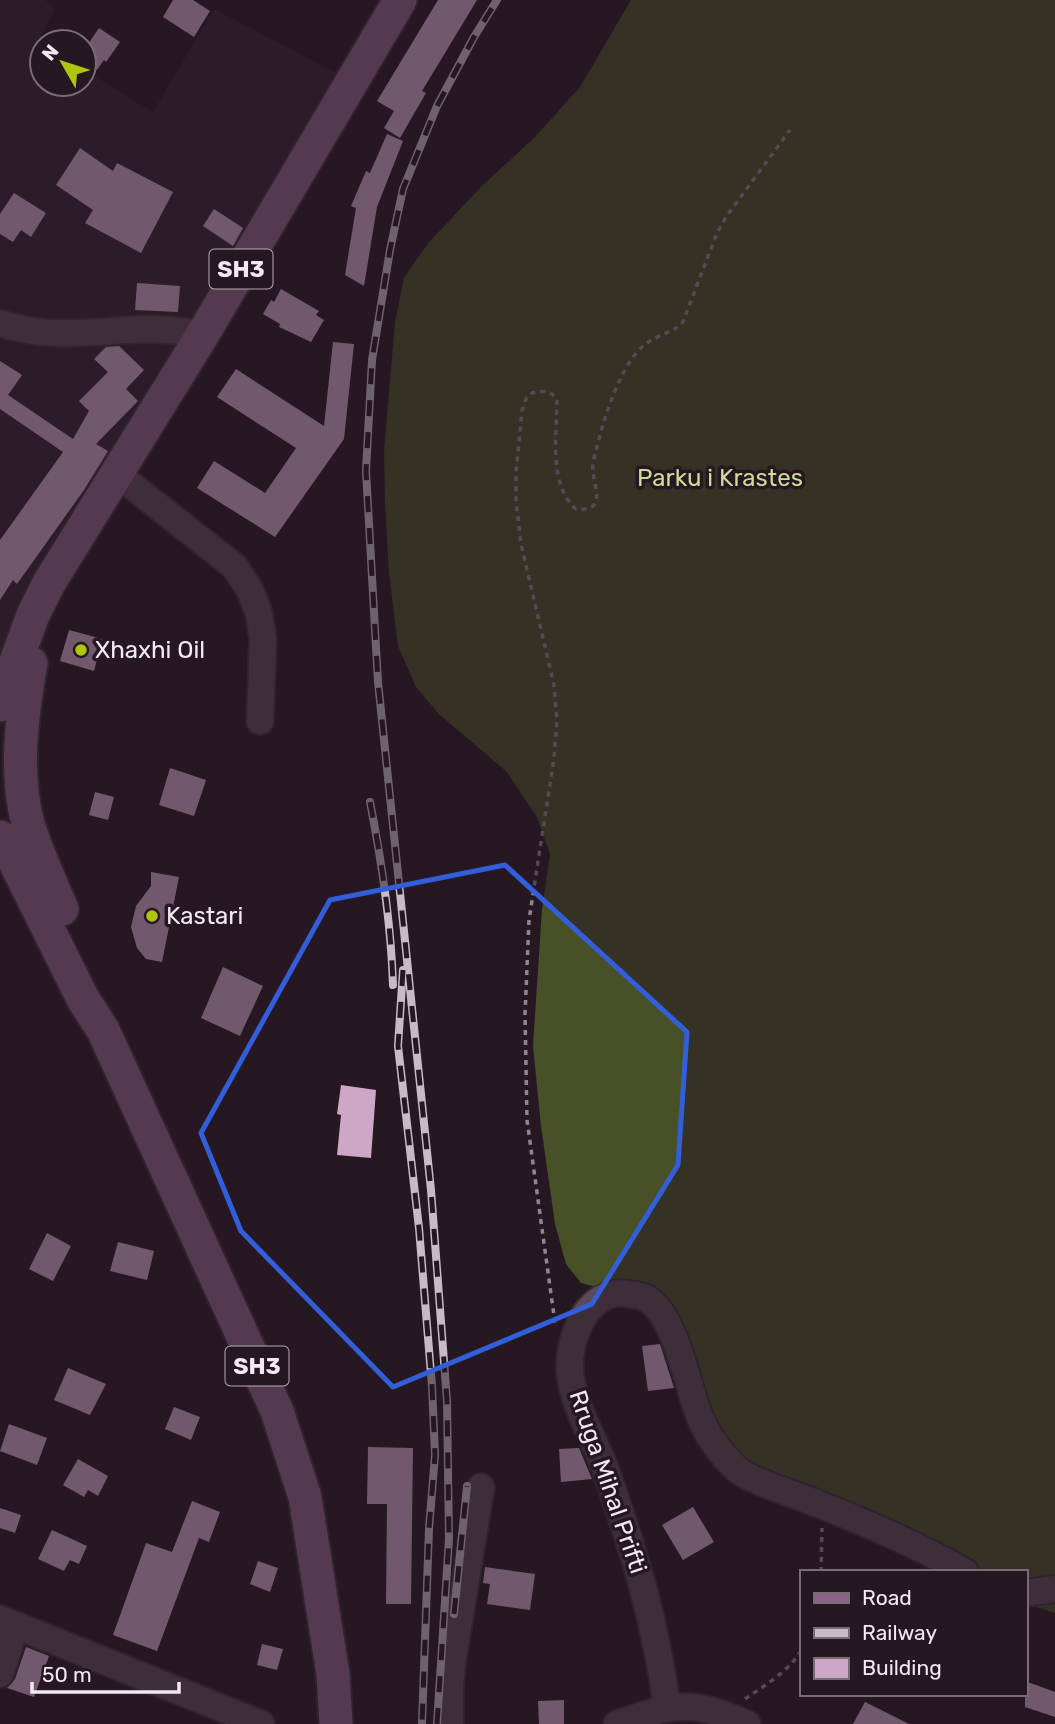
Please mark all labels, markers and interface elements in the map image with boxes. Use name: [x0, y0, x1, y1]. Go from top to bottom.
north arrow: [28, 28, 98, 98]
text: N: [37, 40, 63, 65]
road number: SH3: [210, 250, 272, 288]
park label: Parku i Krastes: [637, 464, 803, 492]
place label: Xhaxhi Oil: [95, 636, 205, 664]
marker: Xhaxhi Oil: [73, 642, 89, 658]
place label: Kastari: [166, 902, 243, 930]
marker: Kastari: [144, 908, 160, 924]
road number: SH3: [226, 1346, 288, 1386]
street label: Rruga Mihal Prifti: [564, 1387, 652, 1577]
legend: [800, 1570, 1027, 1696]
text: Road: [862, 1585, 912, 1610]
text: Railway: [862, 1620, 937, 1645]
scale bar: [32, 1650, 178, 1694]
text: Building: [862, 1655, 942, 1680]
text: 50 m: [42, 1662, 92, 1687]

